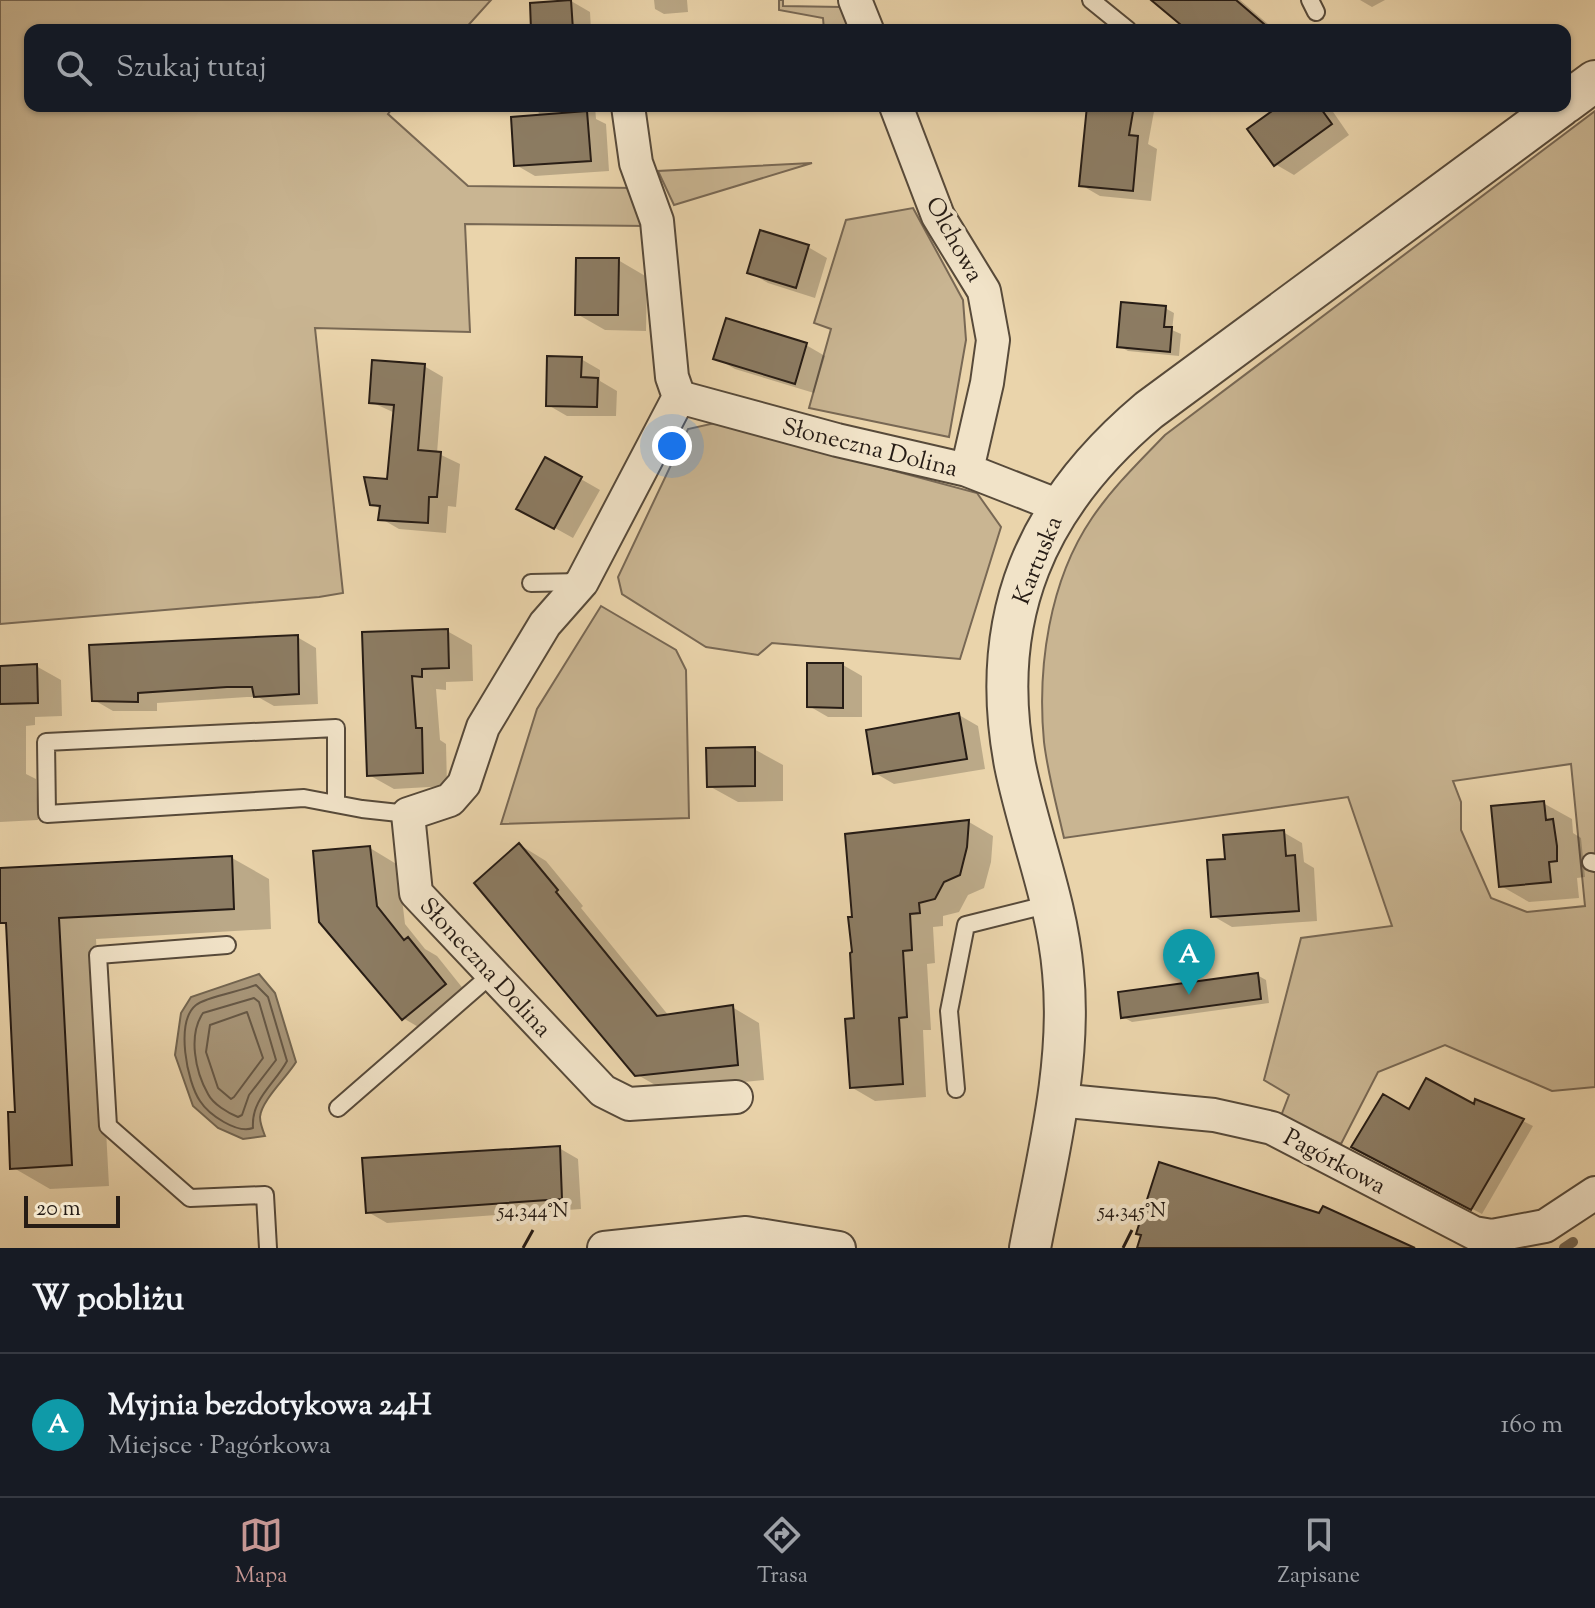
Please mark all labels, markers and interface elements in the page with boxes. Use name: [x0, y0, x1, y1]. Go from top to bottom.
search box: [24, 24, 1571, 112]
icon: search: [52, 46, 96, 90]
text: Szukaj tutaj: [116, 47, 267, 90]
street label: Olchowa: [916, 191, 991, 289]
street label: Słoneczna Dolina: [778, 411, 961, 487]
your location: [652, 426, 692, 466]
street label: Kartuska: [1006, 511, 1072, 610]
street label: Słoneczna Dolina: [411, 891, 558, 1046]
pin: A: [1163, 929, 1215, 995]
street label: Pagórkowa: [1277, 1122, 1391, 1204]
scale bar: [24, 1192, 120, 1228]
text: 20 m: [36, 1194, 81, 1226]
text: 54.344°N: [496, 1198, 569, 1227]
text: 54.345°N: [1097, 1198, 1166, 1227]
text: W pobliżu: [32, 1276, 184, 1325]
text: Myjnia bezdotykowa 24H: [108, 1385, 432, 1428]
text: A: [47, 1407, 69, 1444]
text: 160 m: [1500, 1407, 1563, 1444]
text: Miejsce · Pagórkowa: [108, 1428, 331, 1465]
tab: Mapa: [235, 1513, 287, 1593]
tab: Trasa: [757, 1513, 808, 1593]
tab: Zapisane: [1278, 1513, 1360, 1593]

